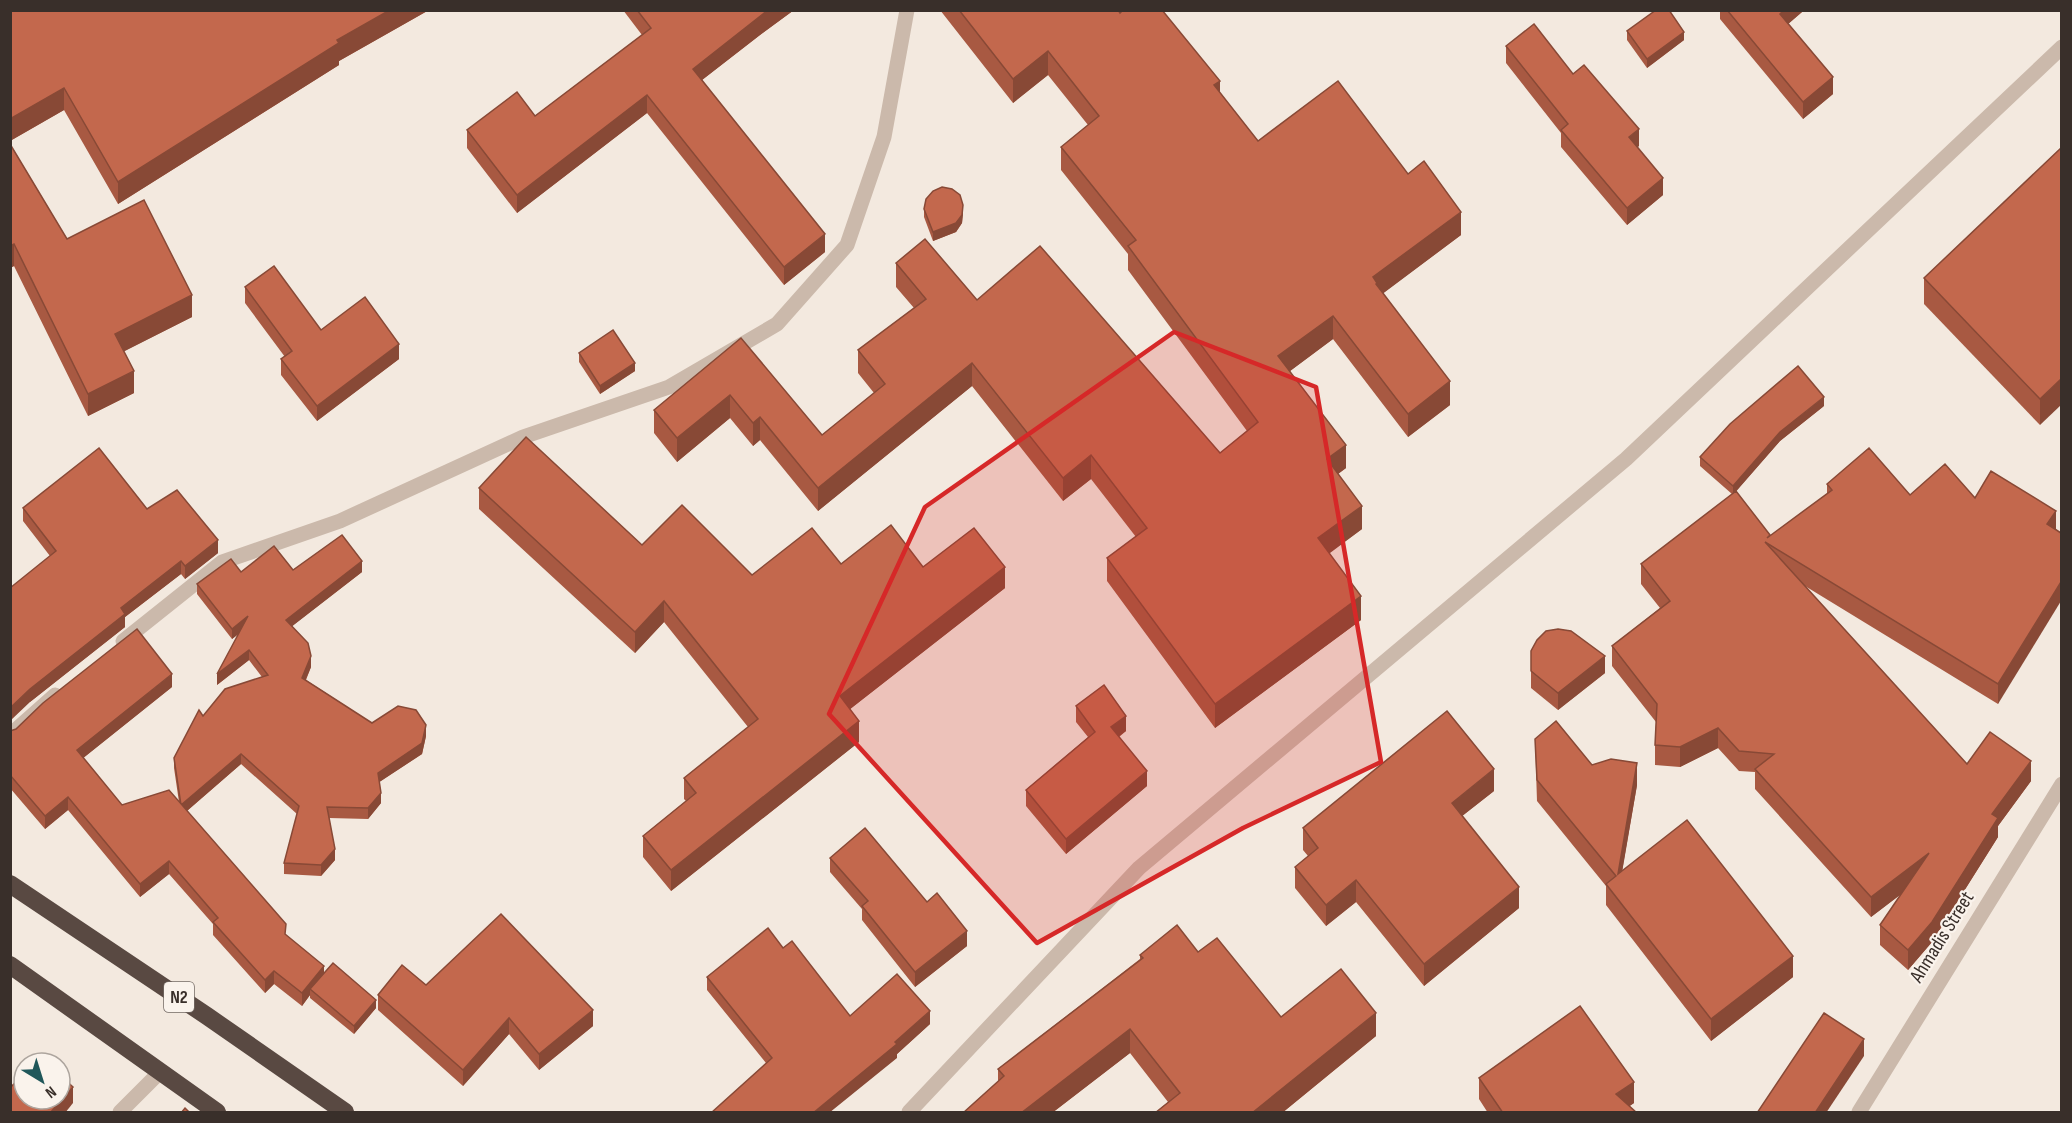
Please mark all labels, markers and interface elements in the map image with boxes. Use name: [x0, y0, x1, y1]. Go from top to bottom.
street label: Ahmadis Street: [1904, 887, 1979, 988]
road number: N2: [164, 982, 194, 1012]
north arrow: [12, 1051, 72, 1111]
text: N: [41, 1082, 60, 1102]

